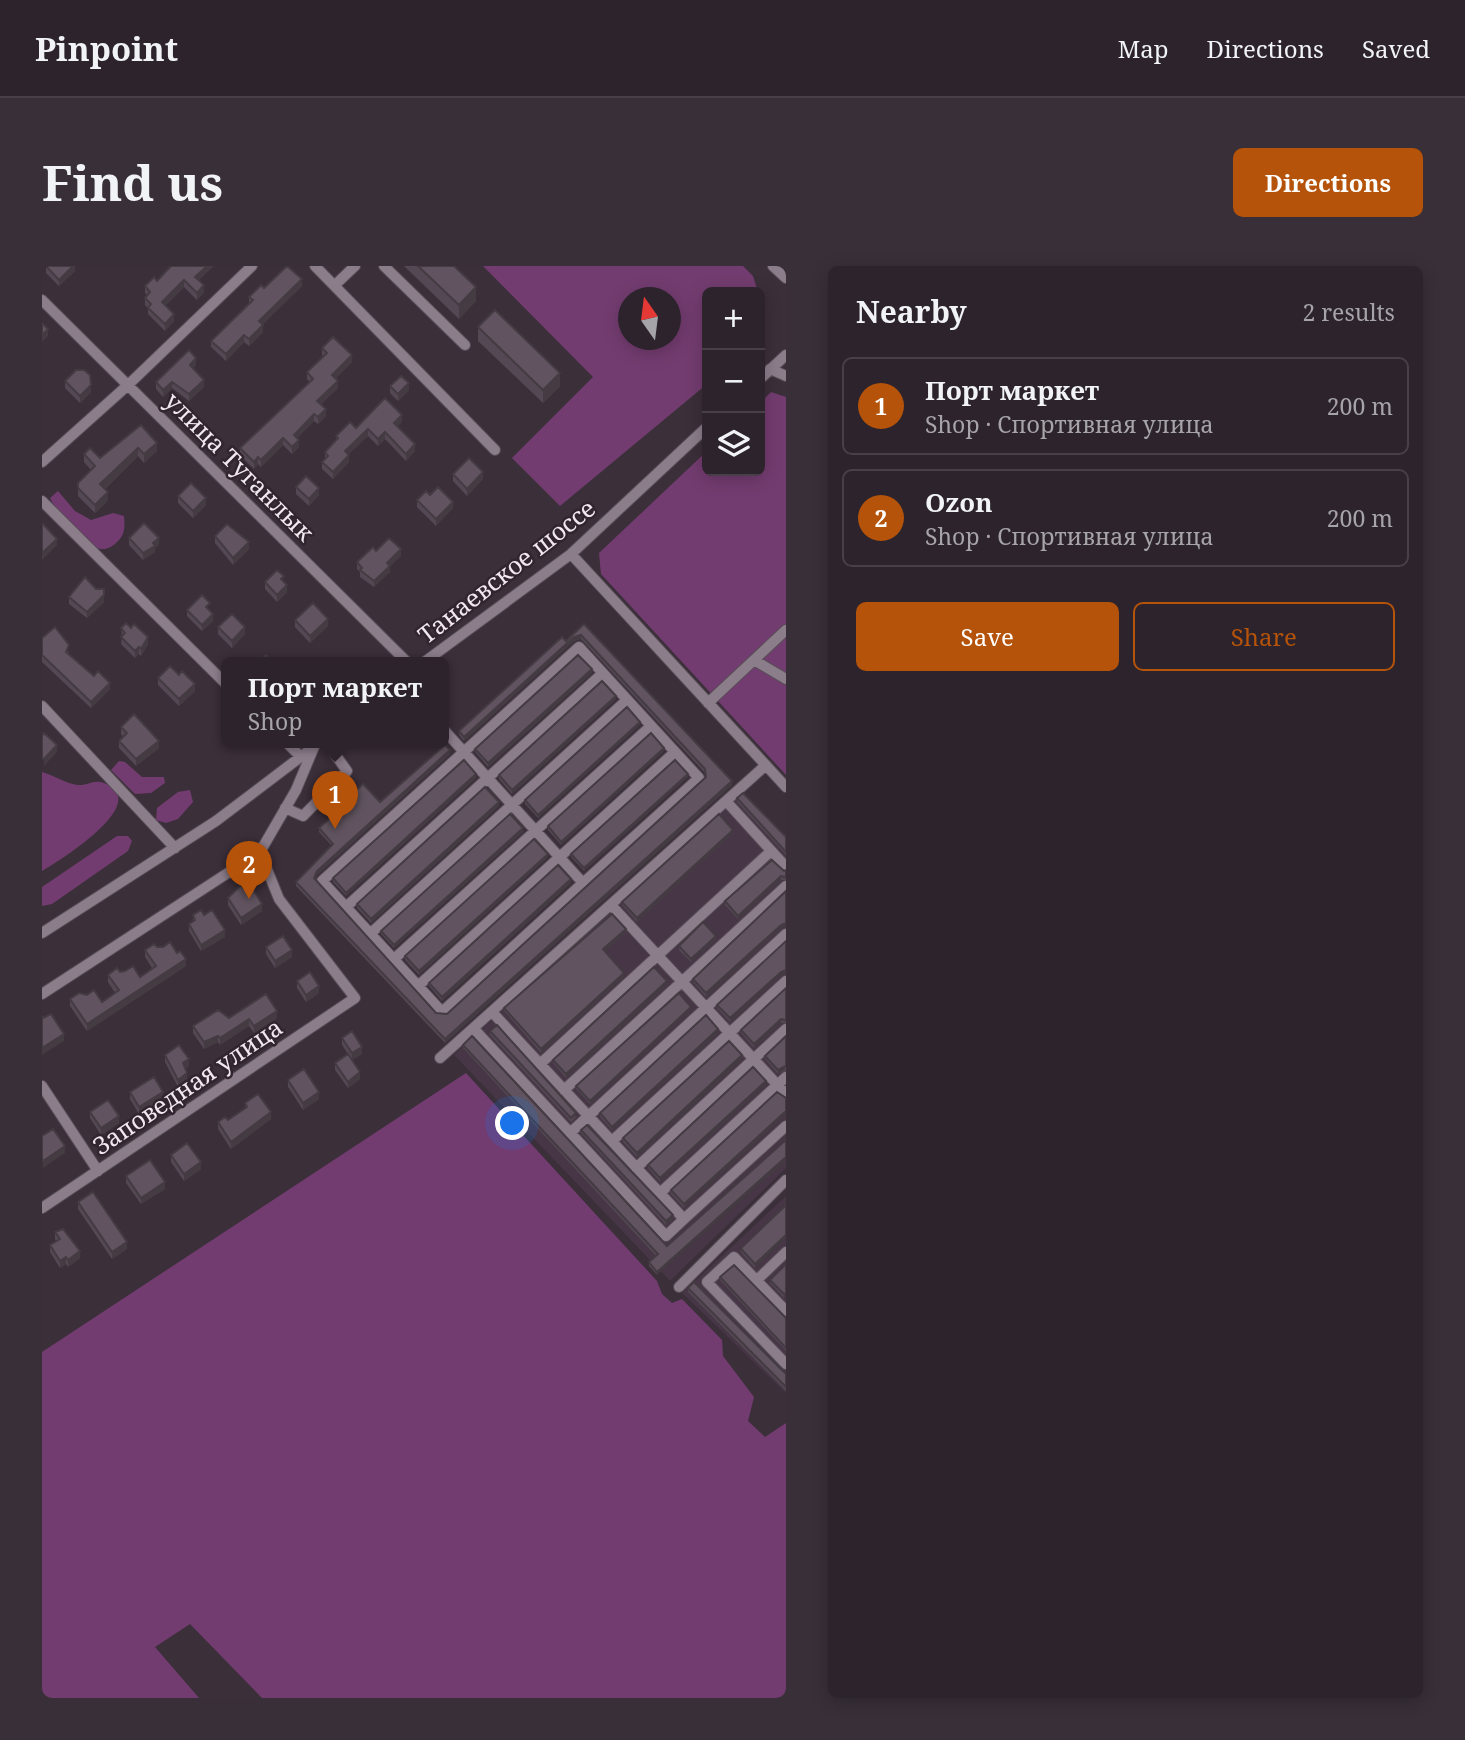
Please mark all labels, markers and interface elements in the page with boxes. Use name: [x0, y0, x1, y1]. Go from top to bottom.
text: Pinpoint: [35, 26, 178, 71]
text: Map: [1118, 32, 1169, 65]
text: Directions: [1207, 32, 1324, 65]
text: Saved: [1362, 32, 1430, 65]
button: Directions: [1233, 148, 1423, 217]
text: Find us: [42, 149, 223, 215]
north arrow: [618, 287, 681, 350]
map controls: [702, 287, 765, 476]
button: +: [702, 287, 765, 350]
text: Nearby: [856, 291, 967, 332]
text: 2 results: [1302, 296, 1395, 328]
button: −: [702, 350, 765, 413]
text: Порт маркет: [925, 372, 1099, 408]
street label: улица Туганлык: [158, 384, 322, 548]
text: 1: [875, 390, 888, 422]
text: 200 m: [1327, 390, 1393, 422]
text: Shop · Спортивная улица: [925, 408, 1214, 440]
button: layers: [702, 413, 765, 476]
text: Ozon: [925, 484, 993, 520]
street label: Танаевское шоссе: [411, 491, 601, 651]
text: 2: [875, 502, 888, 534]
text: 200 m: [1327, 502, 1393, 534]
text: Shop · Спортивная улица: [925, 520, 1214, 552]
button: Save: [856, 602, 1119, 671]
button: Share: [1133, 602, 1395, 671]
popup: [221, 657, 449, 748]
text: Порт маркет: [248, 669, 422, 705]
text: Shop: [248, 705, 302, 737]
pin: 1: [312, 771, 358, 829]
pin: 2: [226, 841, 272, 899]
street label: Заповедная улица: [86, 1010, 288, 1162]
your location: [495, 1106, 529, 1140]

